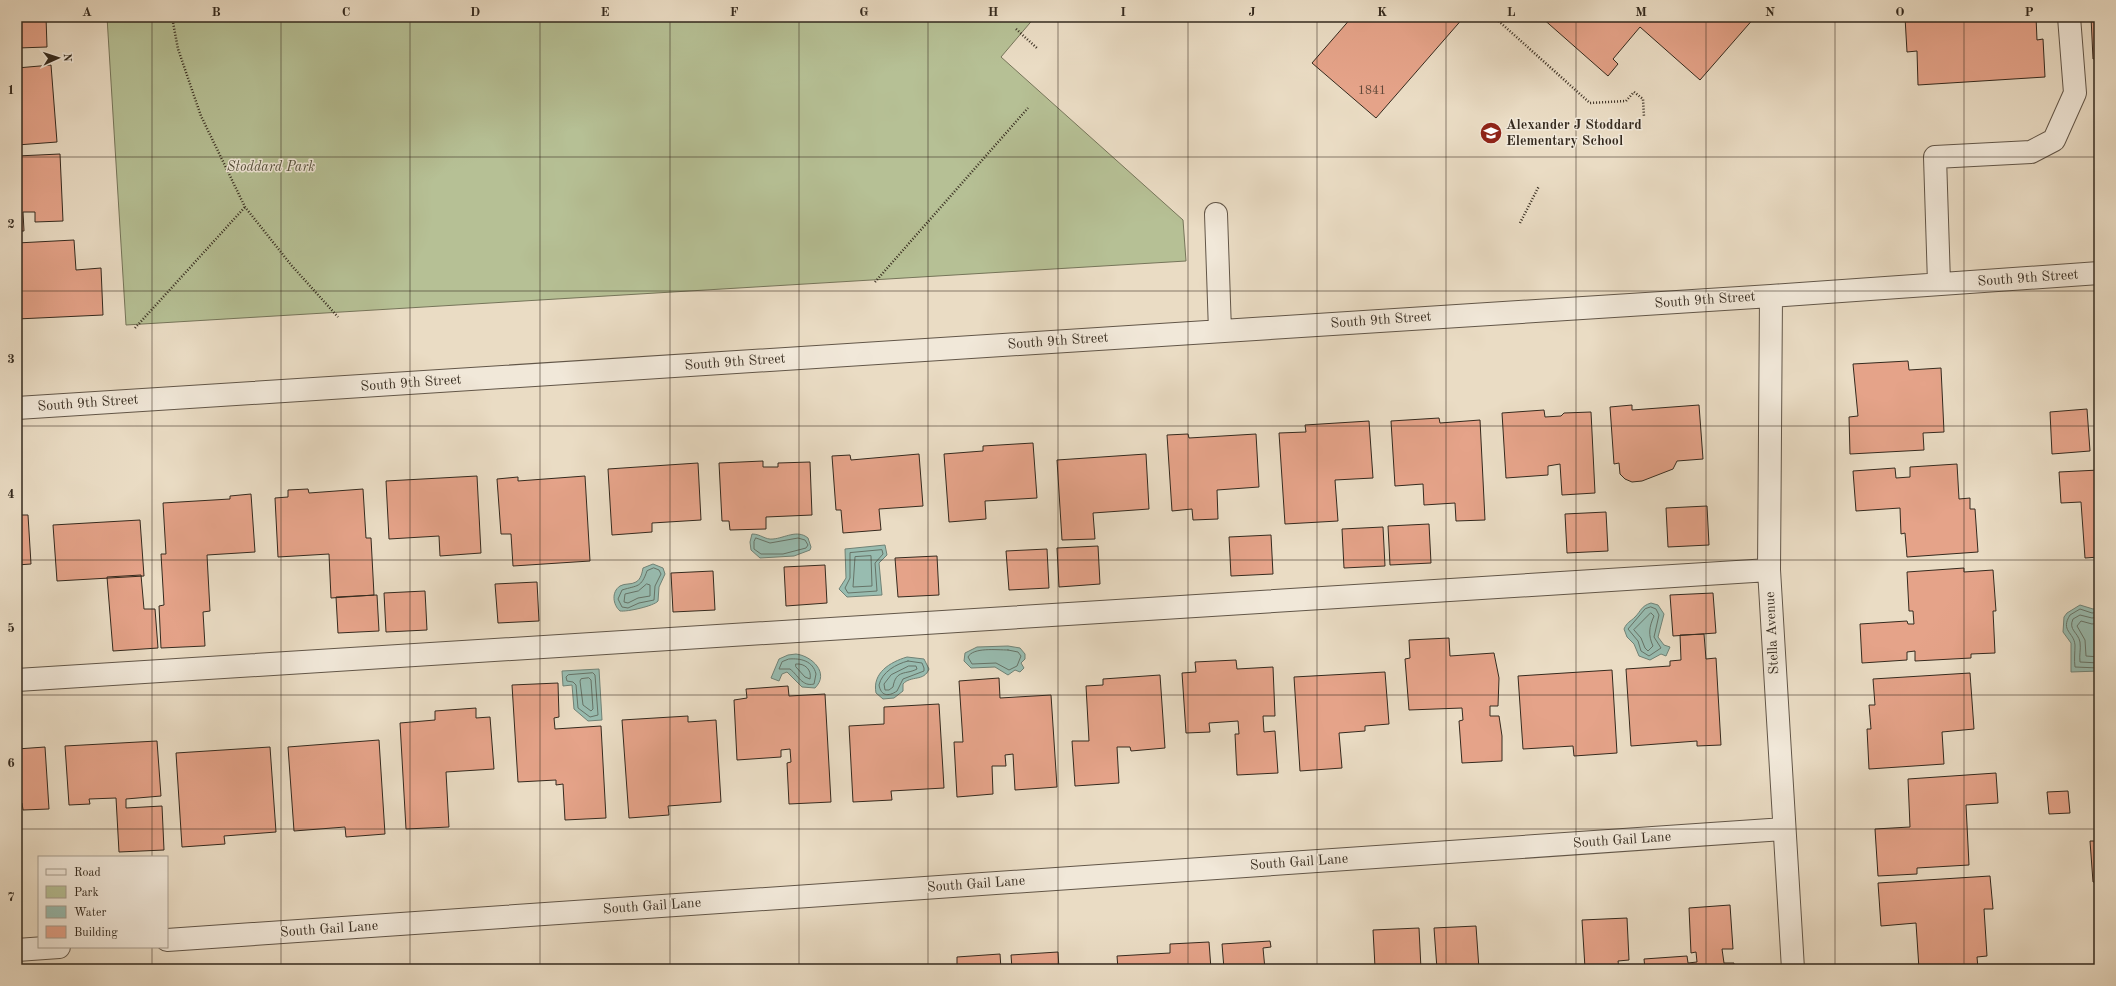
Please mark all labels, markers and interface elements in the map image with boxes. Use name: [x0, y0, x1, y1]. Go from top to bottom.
text: A: [82, 6, 92, 19]
text: B: [211, 6, 221, 19]
text: C: [342, 6, 350, 19]
text: D: [470, 6, 480, 19]
text: E: [601, 6, 610, 19]
text: F: [730, 6, 739, 19]
text: G: [859, 6, 869, 19]
text: H: [988, 6, 999, 19]
text: I: [1120, 6, 1126, 19]
text: J: [1248, 6, 1256, 19]
text: K: [1377, 6, 1387, 19]
text: L: [1507, 6, 1516, 19]
text: M: [1635, 6, 1647, 19]
text: N: [1765, 6, 1775, 19]
text: O: [1895, 6, 1905, 19]
text: P: [2024, 6, 2034, 19]
north arrow: [38, 38, 78, 78]
text: N: [61, 53, 72, 63]
text: 1: [7, 84, 15, 97]
house number: 1841: [1358, 85, 1386, 97]
place label: Alexander J Stoddard Elementary School: [1506, 118, 1642, 148]
school or university icon: Alexander J Stoddard Elementary School: [1478, 120, 1504, 146]
park label: Stoddard Park: [227, 160, 315, 174]
text: 2: [7, 218, 15, 231]
street label: South 9th Street: [1977, 267, 2079, 289]
street label: South 9th Street: [1654, 289, 1756, 311]
street label: South 9th Street: [1330, 309, 1432, 331]
street label: South 9th Street: [1007, 330, 1109, 352]
street label: South 9th Street: [684, 351, 786, 373]
text: 3: [7, 353, 15, 366]
street label: South 9th Street: [360, 372, 462, 394]
street label: South 9th Street: [37, 392, 139, 414]
text: 4: [7, 488, 15, 501]
street label: Stella Avenue: [1763, 591, 1781, 675]
text: 5: [7, 622, 15, 635]
text: 6: [7, 757, 15, 770]
street label: South Gail Lane: [1572, 830, 1672, 850]
street label: South Gail Lane: [1249, 852, 1349, 872]
legend: [38, 856, 168, 948]
text: Road: [74, 867, 101, 879]
street label: South Gail Lane: [926, 874, 1026, 894]
text: Park: [74, 887, 99, 899]
text: 7: [7, 891, 15, 904]
street label: South Gail Lane: [602, 896, 702, 916]
text: Water: [74, 907, 107, 919]
street label: South Gail Lane: [279, 919, 379, 939]
text: Building: [74, 927, 118, 939]

